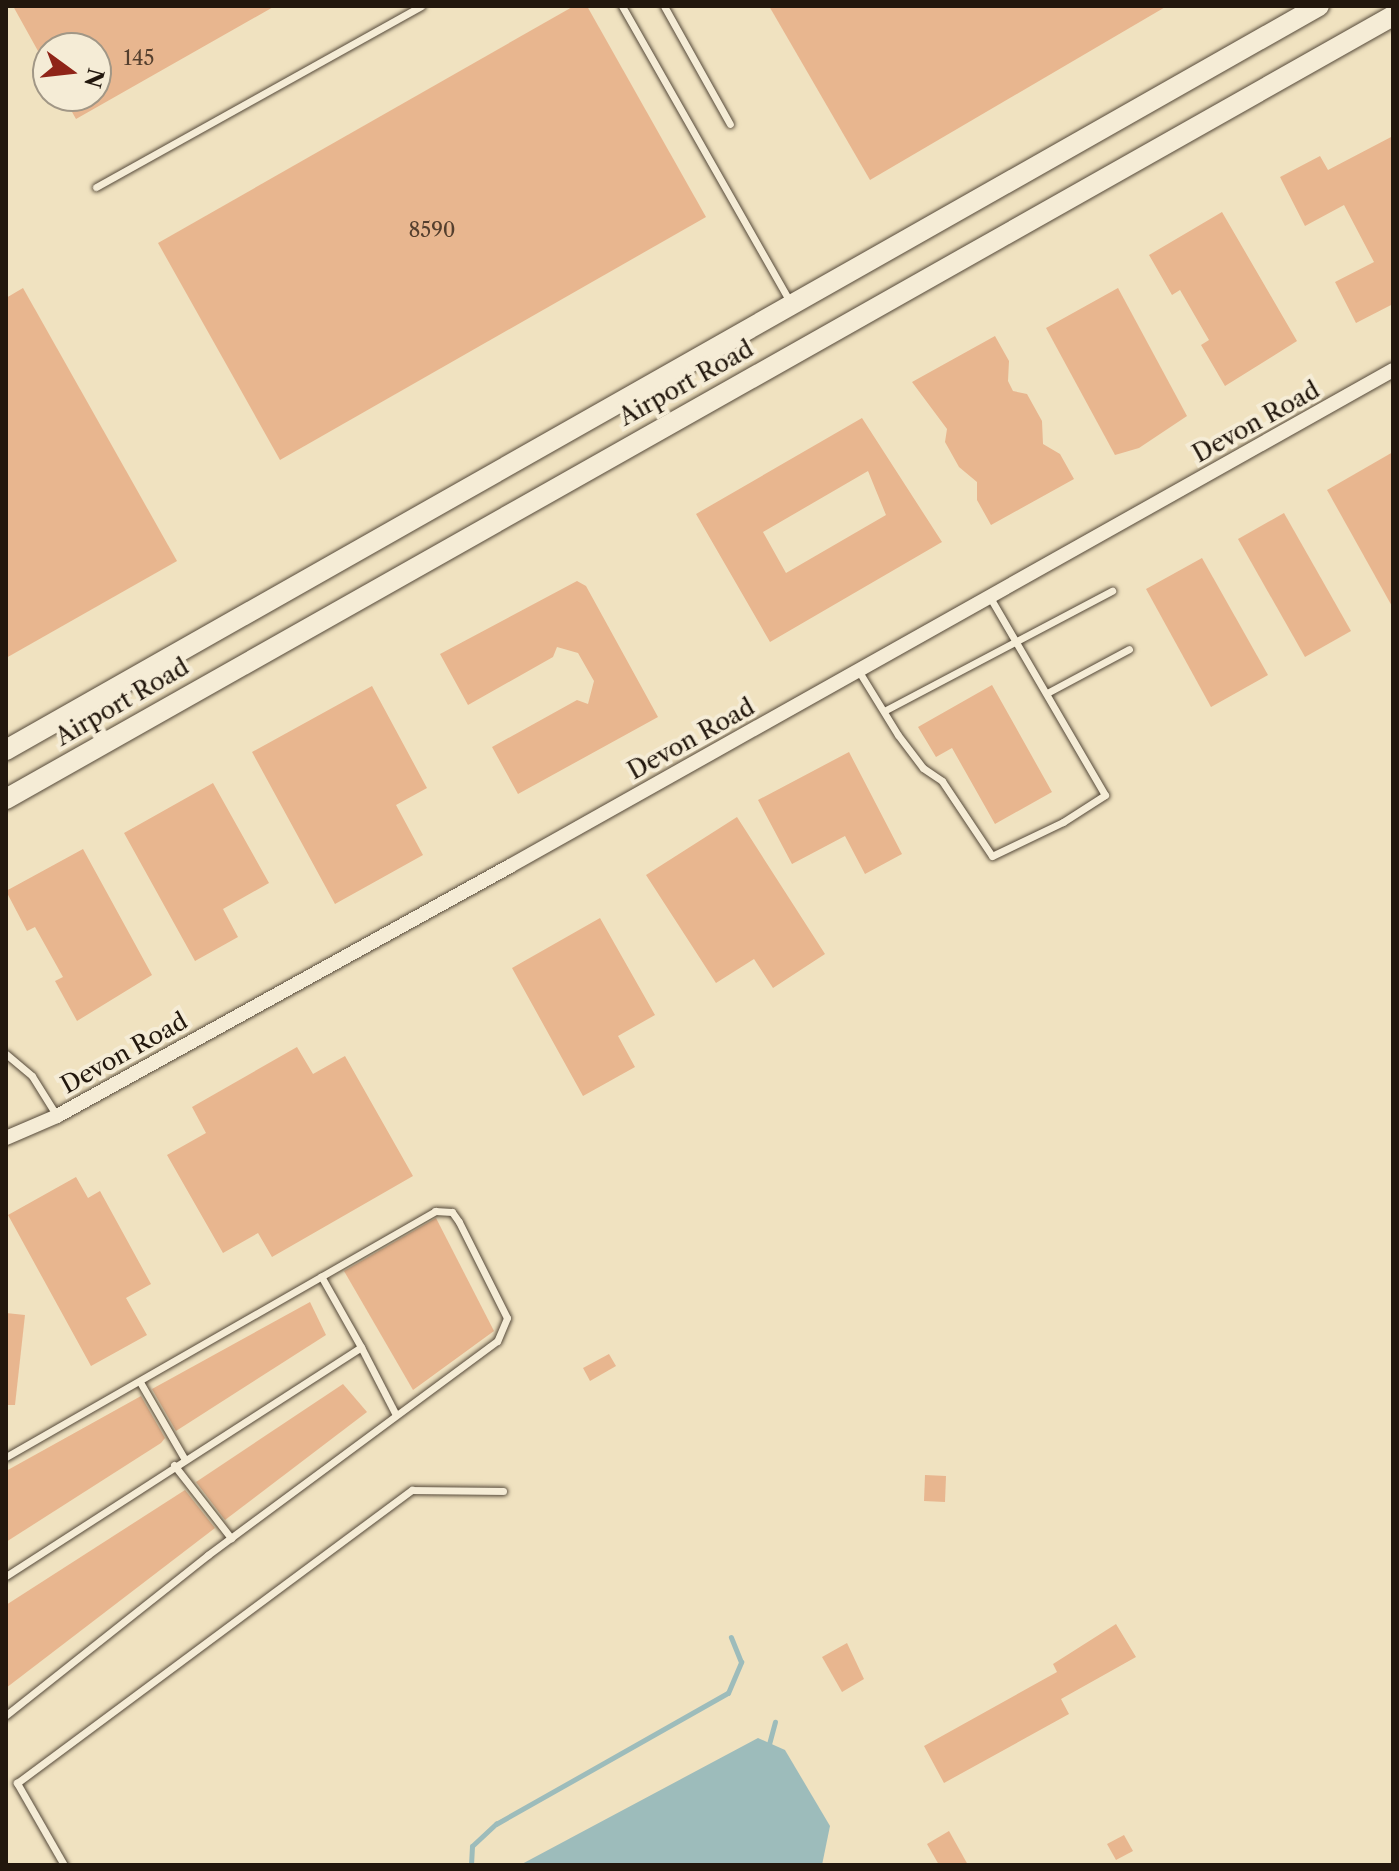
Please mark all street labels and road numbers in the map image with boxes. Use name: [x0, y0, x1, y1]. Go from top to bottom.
street label: Airport Road: [614, 334, 758, 432]
street label: Devon Road: [1188, 375, 1324, 469]
street label: Airport Road: [50, 652, 194, 752]
street label: Devon Road: [623, 692, 759, 786]
street label: Devon Road: [56, 1006, 192, 1100]

